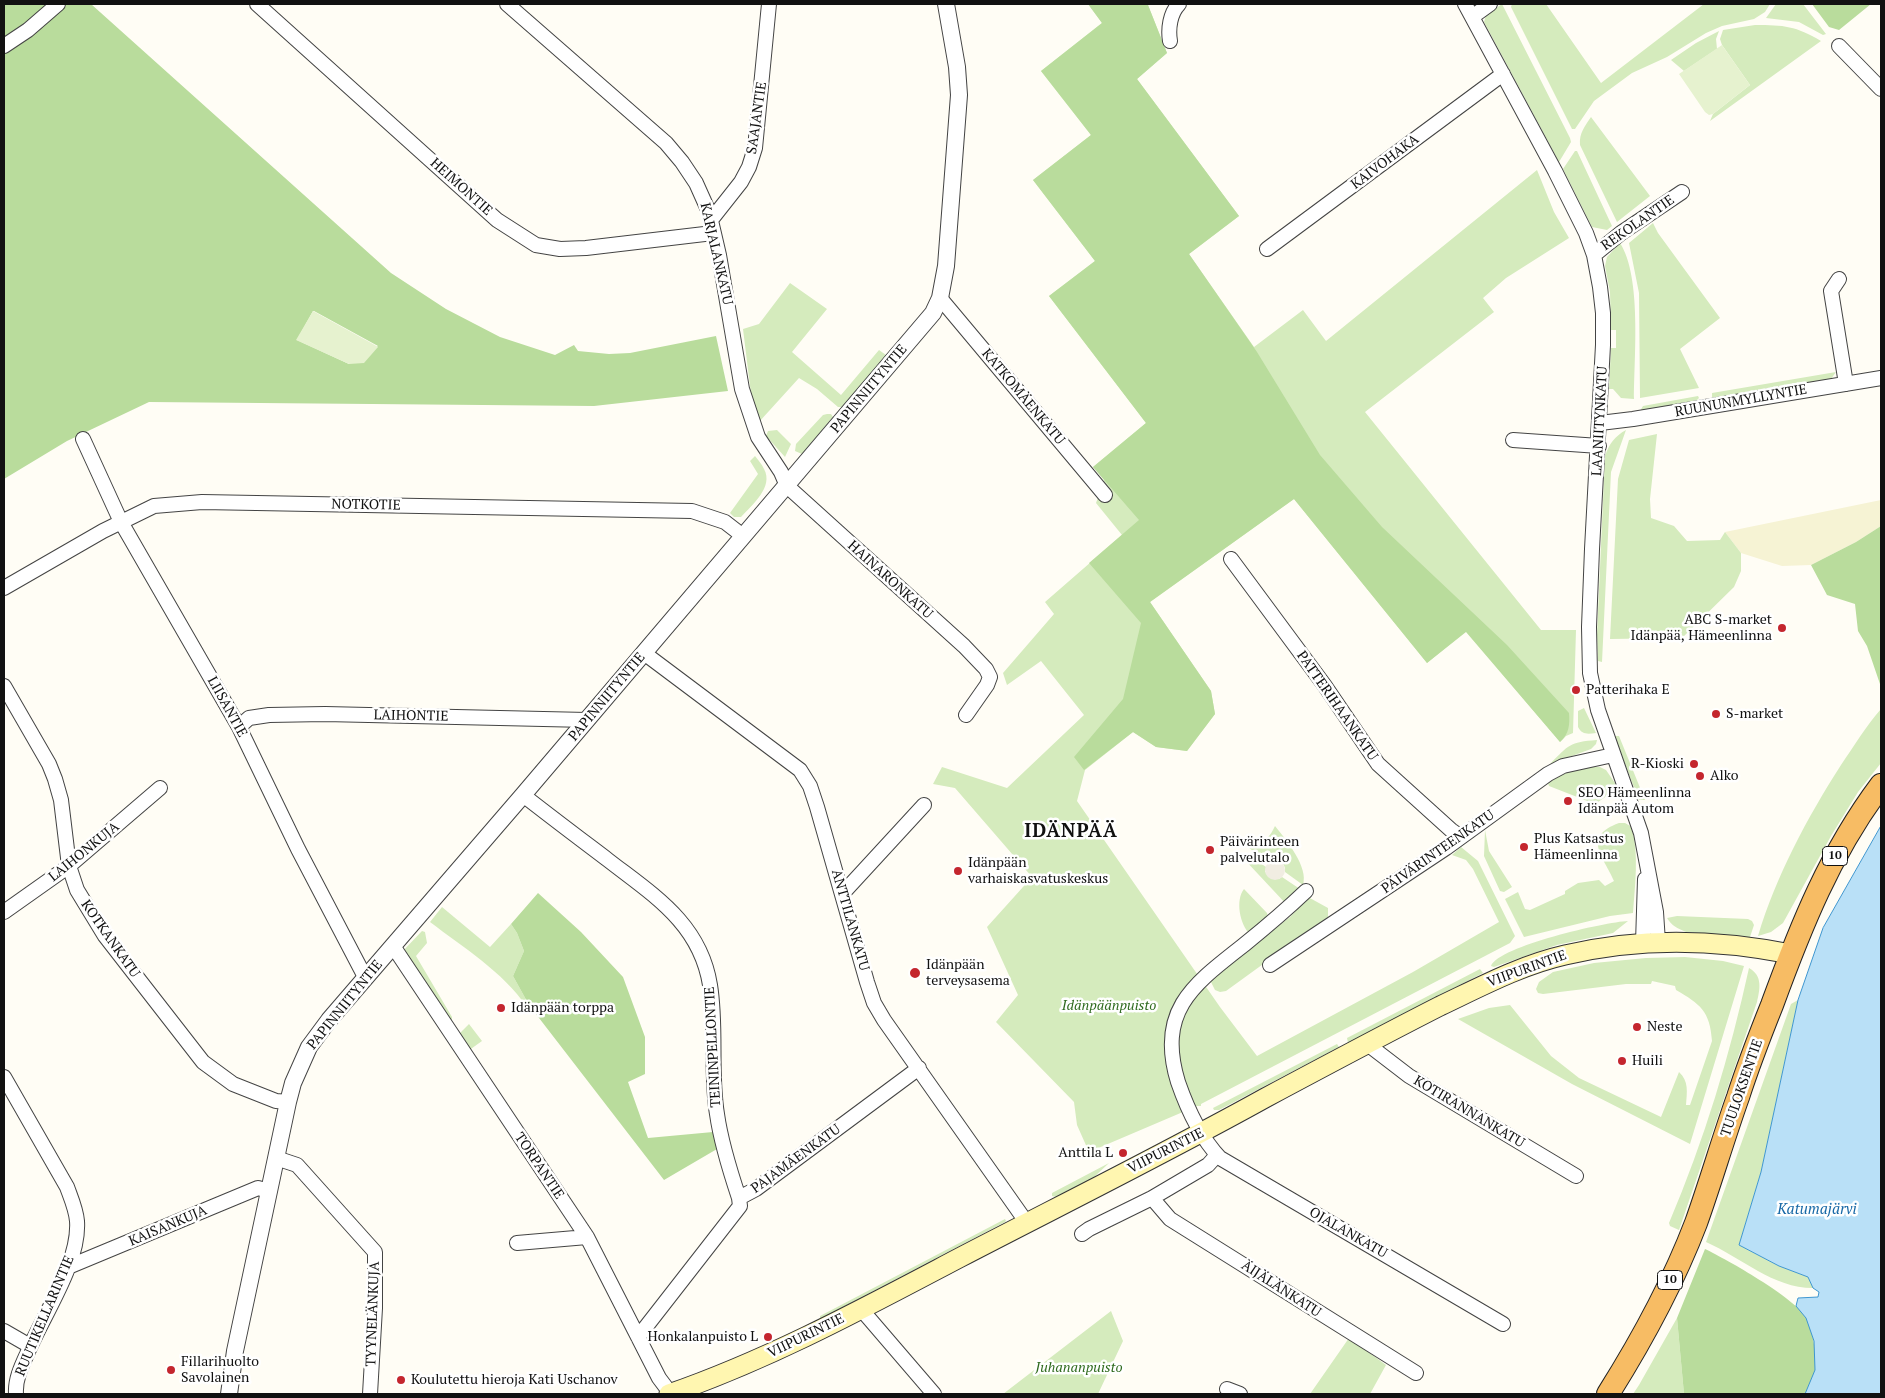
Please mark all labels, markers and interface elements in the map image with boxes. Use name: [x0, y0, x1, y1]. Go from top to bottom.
street label: SAAJANTIE: [744, 81, 770, 155]
street label: KAIVOHAKA: [1348, 131, 1422, 193]
street label: HEIMONTIE: [426, 155, 496, 219]
street label: REKOLANTIE: [1598, 192, 1678, 254]
street label: KARJALANKATU: [696, 201, 736, 307]
street label: PAPINNIITYNTIE: [827, 341, 911, 437]
street label: KATKOMÄENKATU: [978, 346, 1068, 448]
street label: LAANIITYNKATU: [1589, 366, 1611, 476]
street label: RUUNUNMYLLYNTIE: [1674, 381, 1808, 421]
street label: NOTKOTIE: [331, 496, 401, 514]
street label: HAINARONKATU: [844, 537, 936, 623]
place label: ABC S-market Idänpää, Hämeenlinna: [1631, 612, 1772, 644]
marker: ABC S-market Idänpää, Hämeenlinna: [1776, 622, 1788, 634]
street label: PATTERIHAANKATU: [1293, 648, 1381, 764]
street label: PAPINNIITYNTIE: [565, 649, 649, 745]
street label: LIISANTIE: [204, 674, 250, 740]
place label: Patterihaka E: [1586, 682, 1670, 698]
marker: Patterihaka E: [1570, 684, 1582, 696]
place label: S-market: [1726, 706, 1783, 722]
street label: LAIHONTIE: [374, 707, 448, 725]
marker: S-market: [1710, 708, 1722, 720]
place label: R-Kioski: [1631, 756, 1684, 772]
marker: R-Kioski: [1688, 758, 1700, 770]
place label: Alko: [1710, 768, 1739, 784]
marker: Alko: [1694, 770, 1706, 782]
place label: SEO Hämeenlinna Idänpää Autom: [1578, 785, 1691, 818]
marker: SEO Hämeenlinna Idänpää Autom: [1562, 795, 1574, 807]
street label: PÄIVÄRINTEENKATU: [1378, 807, 1498, 897]
street label: LAIHONKUJA: [45, 818, 123, 886]
district label: IDÄNPÄÄ: [1023, 821, 1119, 843]
place label: Plus Katsastus Hämeenlinna: [1534, 831, 1624, 864]
place label: Päivärinteen palvelutalo: [1220, 834, 1299, 866]
marker: Plus Katsastus Hämeenlinna: [1518, 841, 1530, 853]
marker: Päivärinteen palvelutalo: [1204, 844, 1216, 856]
road number: 10: [1822, 846, 1848, 866]
place label: Idänpään varhaiskasvatuskeskus: [968, 855, 1108, 888]
marker: Idänpään varhaiskasvatuskeskus: [952, 865, 964, 877]
street label: ANTTILANKATU: [827, 867, 873, 973]
street label: KOTKANKATU: [77, 897, 143, 981]
street label: VIIPURINTIE: [1485, 947, 1569, 991]
street label: PAPINNIITYNTIE: [304, 957, 386, 1053]
place label: Idänpään terveysasema: [926, 957, 1010, 990]
marker: Idänpään terveysasema: [908, 966, 922, 980]
street label: TEININPELLONTIE: [701, 986, 725, 1108]
park label: Idänpäänpuisto: [1062, 998, 1156, 1014]
place label: Idänpään torppa: [511, 1000, 614, 1016]
marker: Idänpään torppa: [495, 1002, 507, 1014]
place label: Neste: [1647, 1019, 1683, 1035]
marker: Neste: [1631, 1021, 1643, 1033]
street label: TUULOKSENTIE: [1717, 1037, 1767, 1139]
place label: Huili: [1632, 1053, 1663, 1069]
marker: Huili: [1616, 1055, 1628, 1067]
street label: KOTIRANNANKATU: [1411, 1072, 1527, 1152]
street label: PAJAMÄENKATU: [748, 1121, 844, 1197]
street label: VIIPURINTIE: [1125, 1125, 1207, 1177]
street label: TORPANTIE: [511, 1130, 567, 1202]
place label: Anttila L: [1058, 1145, 1113, 1161]
marker: Anttila L: [1117, 1147, 1129, 1159]
water label: Katumajärvi: [1777, 1201, 1857, 1219]
street label: KAISANKUJA: [126, 1202, 210, 1250]
street label: OJALANKATU: [1306, 1204, 1390, 1262]
street label: RUUTIKELLARINTIE: [12, 1253, 78, 1379]
street label: ÄIJÄLÄNKATU: [1238, 1257, 1324, 1321]
street label: TYYNELÄNKUJA: [363, 1261, 383, 1367]
road number: 10: [1658, 1270, 1682, 1290]
street label: VIIPURINTIE: [765, 1310, 847, 1362]
place label: Honkalanpuisto L: [648, 1329, 758, 1345]
marker: Honkalanpuisto L: [762, 1331, 774, 1343]
place label: Fillarihuolto Savolainen: [181, 1354, 259, 1386]
park label: Juhananpuisto: [1035, 1360, 1123, 1376]
marker: Fillarihuolto Savolainen: [165, 1364, 177, 1376]
place label: Koulutettu hieroja Kati Uschanov: [411, 1372, 618, 1388]
marker: Koulutettu hieroja Kati Uschanov: [395, 1374, 407, 1386]

